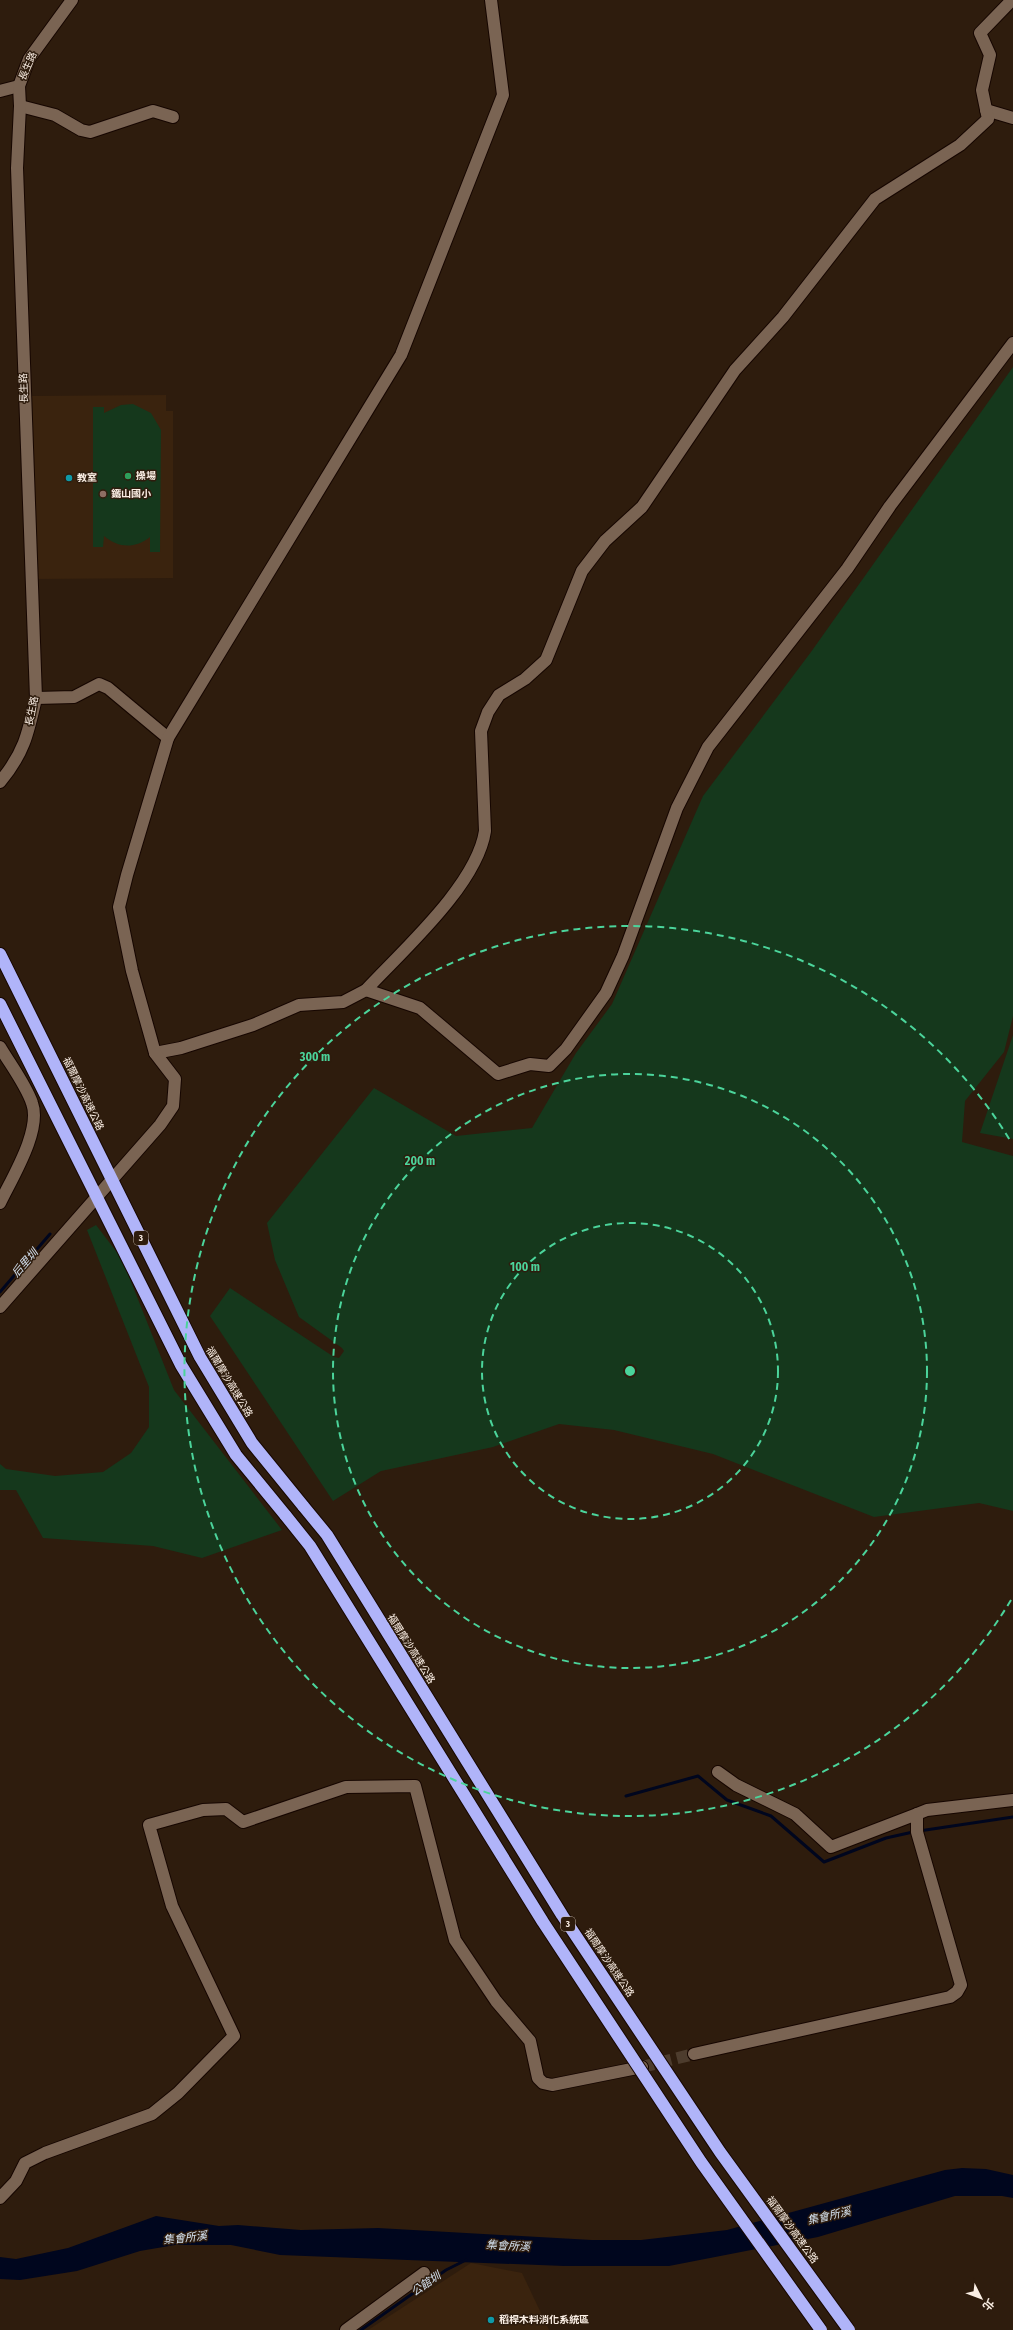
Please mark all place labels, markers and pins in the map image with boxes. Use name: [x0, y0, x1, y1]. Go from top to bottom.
place label: 操場: [136, 470, 156, 482]
marker: 操場: [123, 471, 133, 481]
place label: 教室: [77, 472, 97, 484]
marker: 教室: [64, 473, 74, 483]
place label: 鐵山國小: [111, 488, 152, 500]
marker: 鐵山國小: [98, 489, 108, 499]
centre of rings: [623, 1364, 637, 1378]
place label: 稻桿木料消化系統區: [499, 2314, 589, 2326]
marker: 稻桿木料消化系統區: [486, 2315, 496, 2325]

